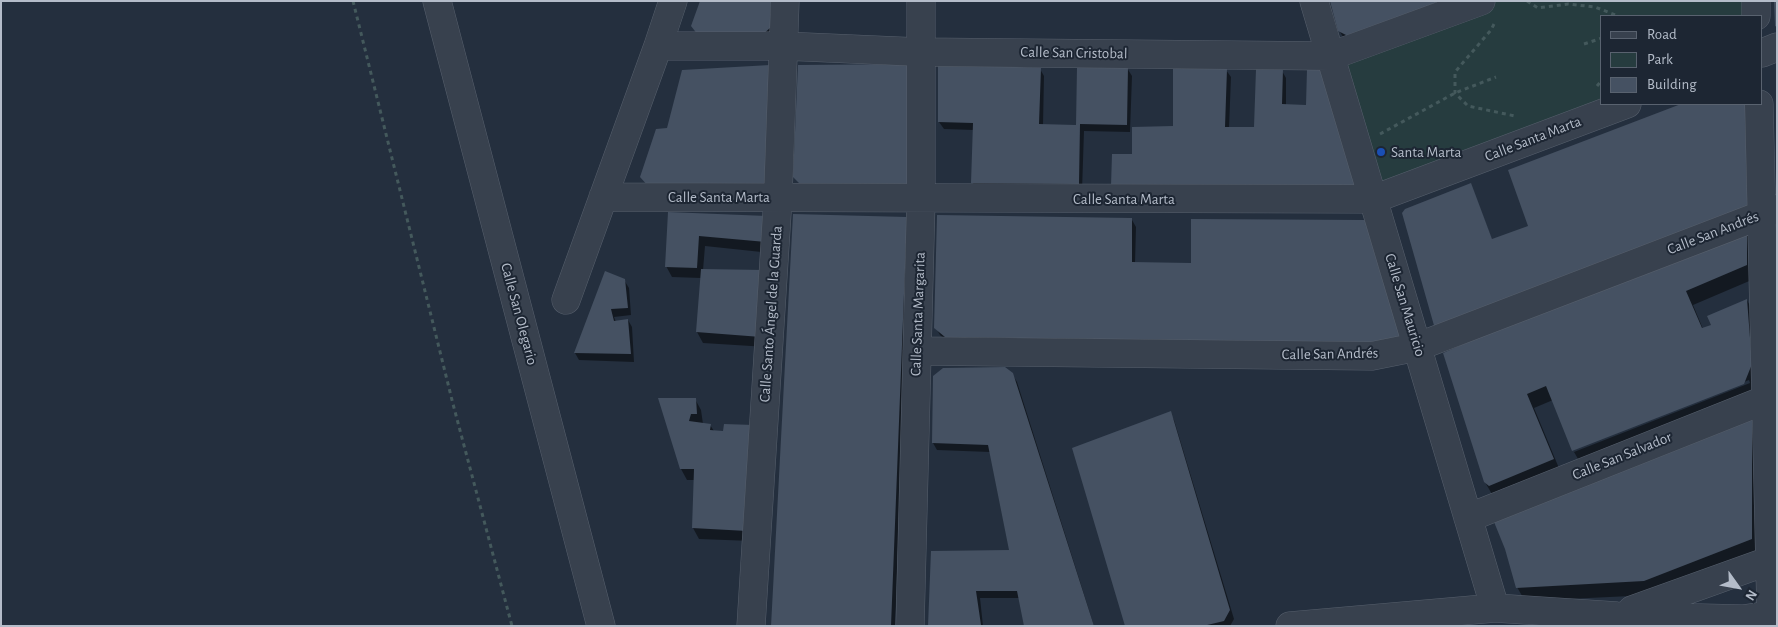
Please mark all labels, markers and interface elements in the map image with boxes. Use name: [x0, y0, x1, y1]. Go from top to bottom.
legend: [1600, 15, 1763, 105]
text: Road: [1647, 27, 1677, 42]
street label: Calle San Cristobal: [1020, 43, 1128, 63]
text: Park: [1647, 52, 1673, 67]
text: Building: [1647, 77, 1697, 92]
street label: Calle Santa Marta: [1482, 112, 1584, 166]
place label: Santa Marta: [1391, 143, 1462, 161]
marker: Santa Marta: [1375, 146, 1387, 158]
street label: Calle Santa Marta: [668, 188, 770, 206]
street label: Calle Santa Marta: [1073, 190, 1175, 208]
street label: Calle San Andrés: [1665, 207, 1761, 259]
street label: Calle Santo Ángel de la Guarda: [756, 225, 786, 403]
street label: Calle San Mauricio: [1381, 251, 1429, 359]
street label: Calle Santa Margarita: [907, 252, 929, 376]
street label: Calle San Olegario: [497, 261, 541, 367]
street label: Calle San Andrés: [1282, 344, 1378, 364]
street label: Calle San Salvador: [1570, 428, 1674, 484]
north arrow: [1713, 562, 1763, 612]
text: N: [1742, 587, 1759, 603]

